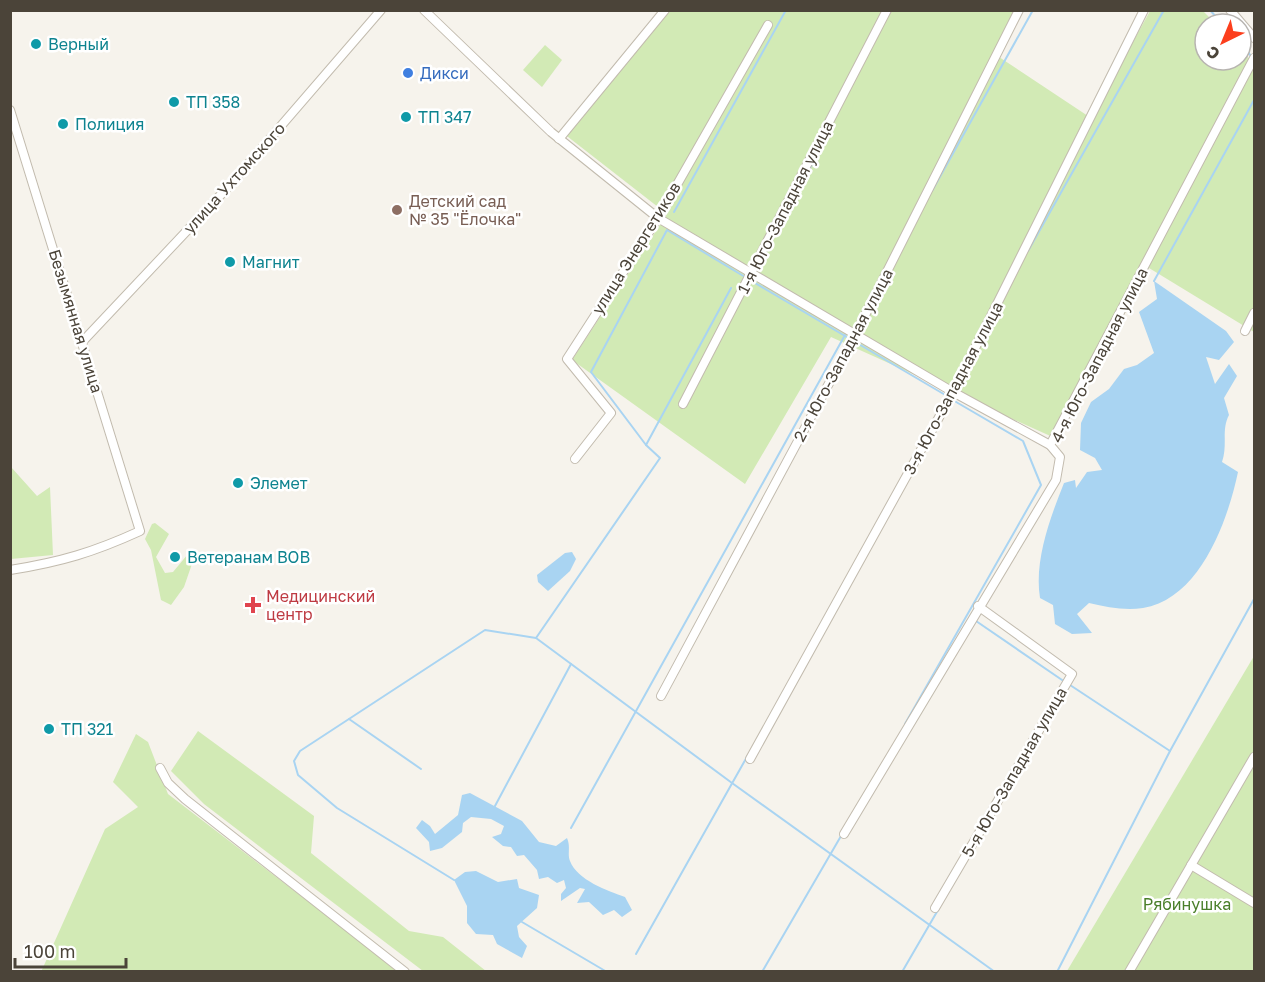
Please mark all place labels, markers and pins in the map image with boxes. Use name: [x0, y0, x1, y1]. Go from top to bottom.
place label: Верный: [48, 34, 109, 54]
marker: Верный: [29, 37, 43, 51]
place label: Дикси: [420, 63, 469, 83]
marker: Дикси: [401, 66, 415, 80]
place label: ТП 358: [186, 92, 240, 112]
marker: ТП 358: [167, 95, 181, 109]
place label: ТП 347: [418, 107, 472, 127]
marker: ТП 347: [399, 110, 413, 124]
place label: Полиция: [75, 114, 144, 134]
marker: Полиция: [56, 117, 70, 131]
place label: Детский сад № 35 "Ёлочка": [409, 191, 521, 229]
marker: Детский сад № 35 "Ёлочка": [390, 203, 404, 217]
place label: Магнит: [242, 252, 300, 272]
marker: Магнит: [223, 255, 237, 269]
place label: Элемет: [250, 473, 308, 493]
marker: Элемет: [231, 476, 245, 490]
place label: Ветеранам ВОВ: [187, 547, 310, 567]
marker: Ветеранам ВОВ: [168, 550, 182, 564]
place label: Медицинский центр: [266, 586, 375, 624]
marker: Медицинский центр: [244, 596, 262, 614]
place label: ТП 321: [61, 719, 114, 739]
marker: ТП 321: [42, 722, 56, 736]

